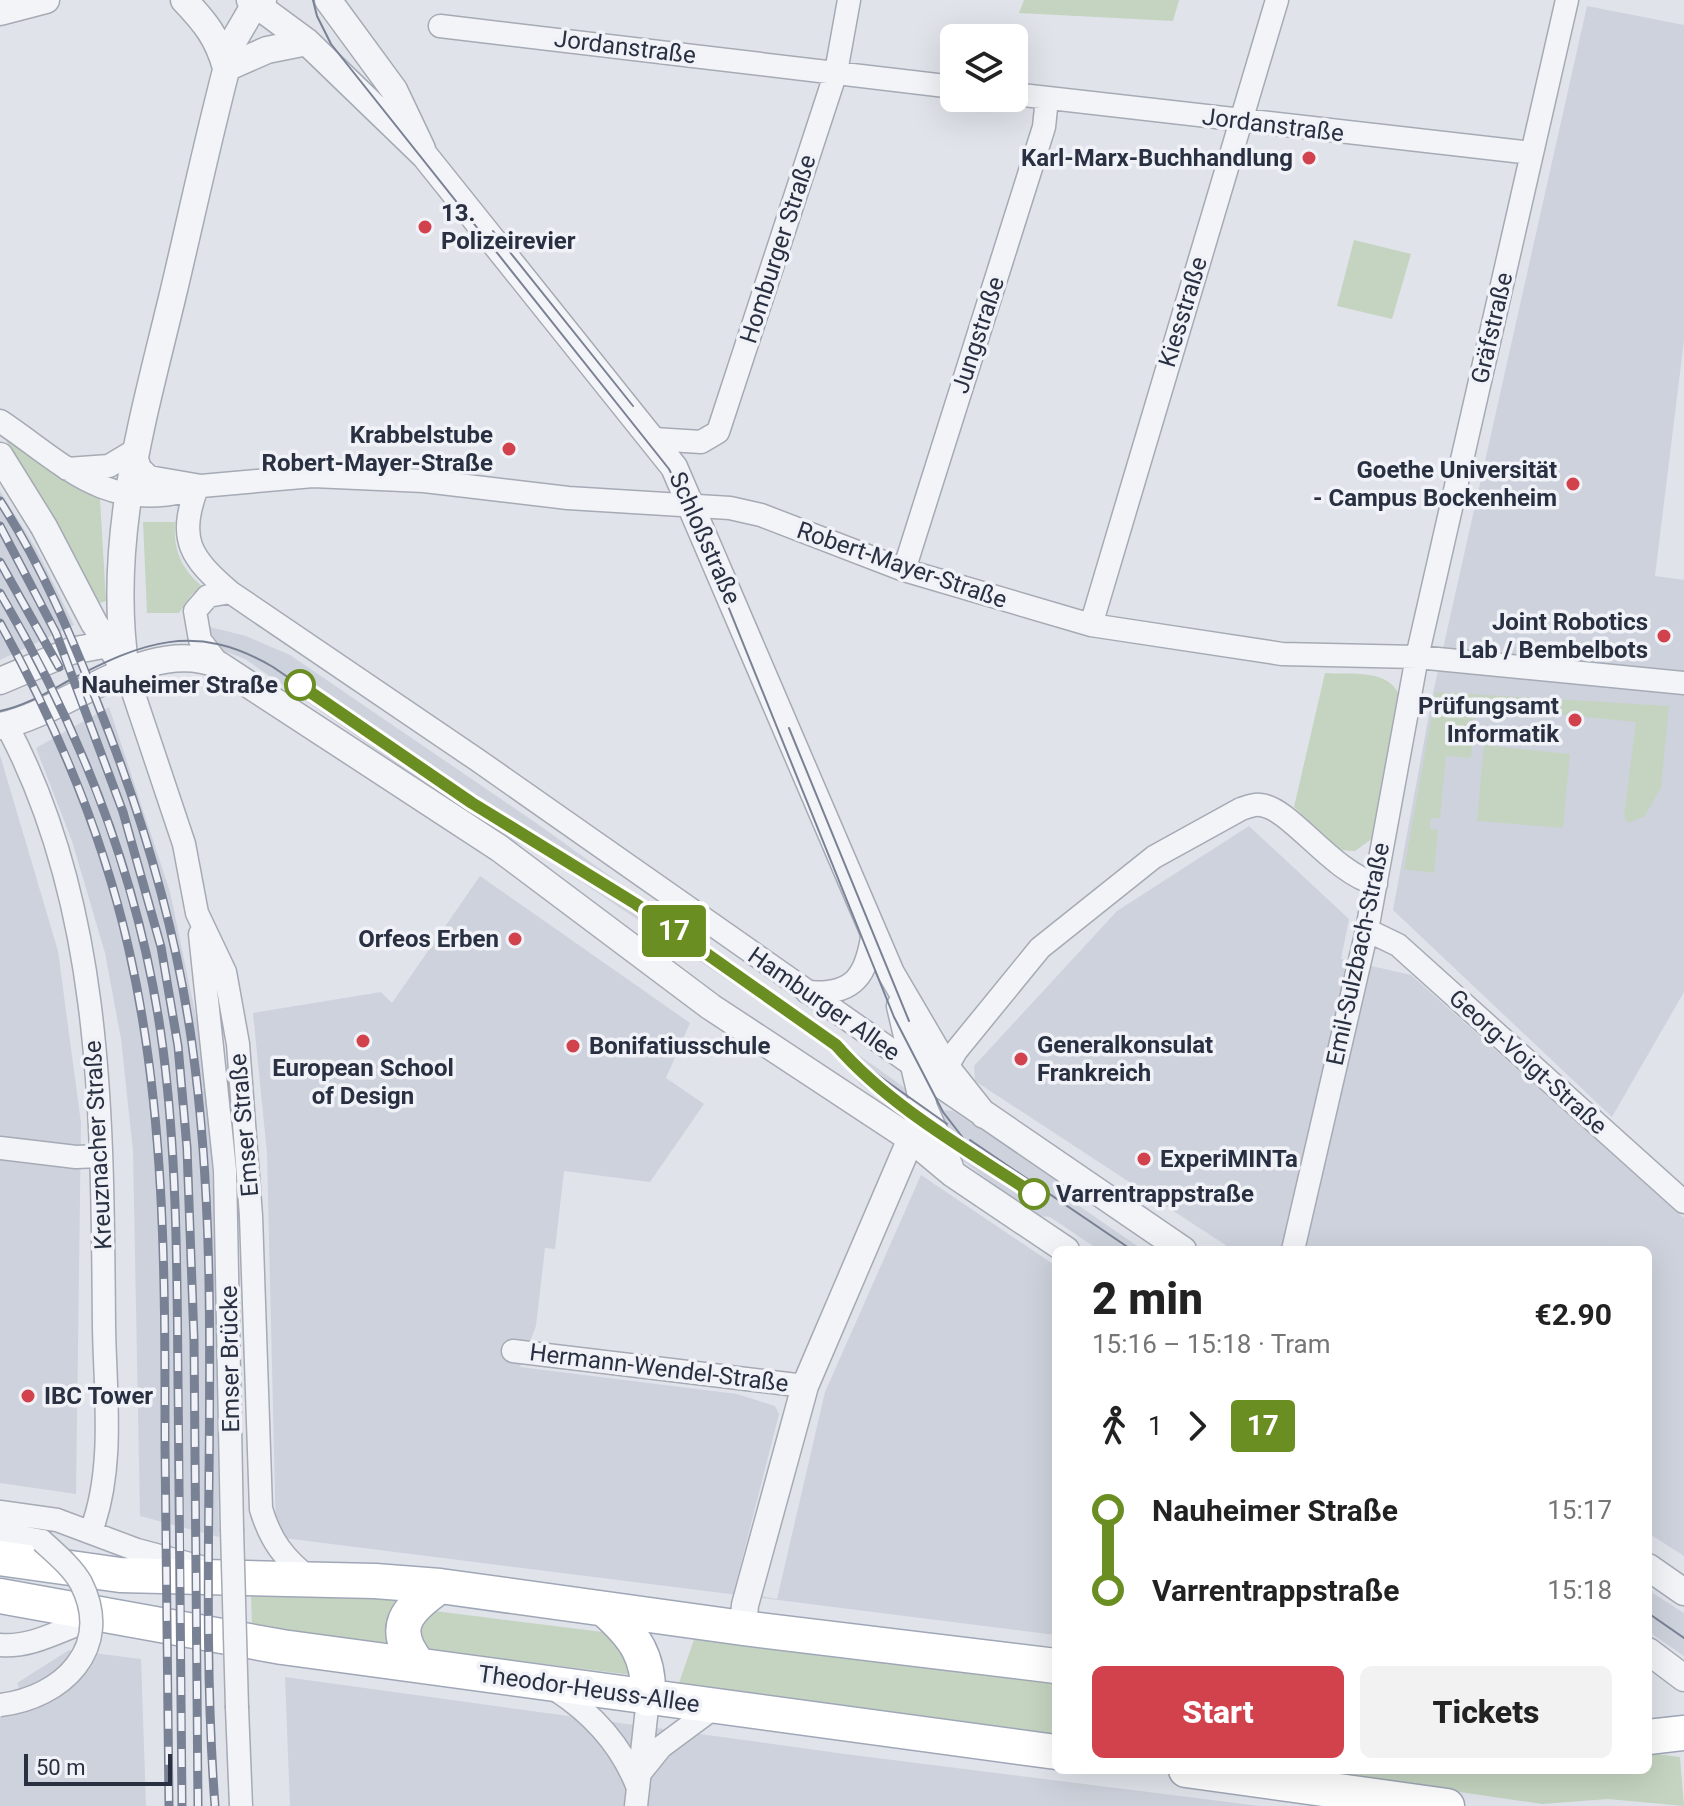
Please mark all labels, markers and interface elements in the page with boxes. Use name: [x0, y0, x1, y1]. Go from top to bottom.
street label: Jordanstraße: [553, 24, 697, 70]
map controls: [940, 24, 1028, 112]
button: layers: [940, 24, 1028, 112]
street label: Jordanstraße: [1201, 102, 1345, 148]
place label: Karl-Marx-Buchhandlung: [1021, 144, 1293, 172]
marker: Karl-Marx-Buchhandlung: [1300, 149, 1318, 167]
street label: Homburger Straße: [734, 151, 822, 347]
place label: 13. Polizeirevier: [441, 199, 576, 255]
marker: 13. Polizeirevier: [416, 218, 434, 236]
street label: Kiesstraße: [1153, 253, 1213, 371]
street label: Gräfstraße: [1466, 270, 1518, 386]
street label: Jungstraße: [946, 273, 1010, 397]
place label: Krabbelstube Robert-Mayer-Straße: [262, 421, 493, 477]
marker: Krabbelstube Robert-Mayer-Straße: [500, 440, 518, 458]
place label: Goethe Universität - Campus Bockenheim: [1313, 456, 1557, 512]
street label: Schloßstraße: [663, 468, 747, 608]
marker: Goethe Universität - Campus Bockenheim: [1564, 475, 1582, 493]
street label: Robert-Mayer-Straße: [793, 516, 1011, 614]
place label: Joint Robotics Lab / Bembelbots: [1458, 608, 1648, 664]
marker: Joint Robotics Lab / Bembelbots: [1655, 627, 1673, 645]
marker: Nauheimer Straße: [285, 670, 315, 700]
place label: Nauheimer Straße: [81, 671, 278, 699]
place label: Prüfungsamt Informatik: [1418, 692, 1560, 748]
marker: Prüfungsamt Informatik: [1566, 711, 1584, 729]
street label: Emil-Sulzbach-Straße: [1321, 840, 1395, 1068]
line badge: 17: [638, 905, 710, 957]
text: 17: [658, 914, 690, 947]
place label: Orfeos Erben: [358, 925, 499, 953]
marker: Orfeos Erben: [506, 930, 524, 948]
street label: Hamburger Allee: [743, 941, 905, 1067]
street label: Georg-Voigt-Straße: [1443, 984, 1613, 1140]
place label: Generalkonsulat Frankreich: [1037, 1031, 1213, 1087]
marker: European School of Design: [354, 1032, 372, 1050]
place label: Bonifatiusschule: [589, 1032, 770, 1060]
marker: Bonifatiusschule: [564, 1037, 582, 1055]
street label: Kreuznacher Straße: [79, 1040, 117, 1250]
marker: Generalkonsulat Frankreich: [1012, 1050, 1030, 1068]
street label: Emser Straße: [224, 1052, 264, 1198]
place label: European School of Design: [272, 1054, 454, 1110]
place label: ExperiMINTa: [1160, 1145, 1298, 1173]
marker: ExperiMINTa: [1135, 1150, 1153, 1168]
marker: Varrentrappstraße: [1019, 1179, 1049, 1209]
place label: Varrentrappstraße: [1056, 1180, 1254, 1208]
text: 2 min: [1092, 1273, 1203, 1325]
street label: Emser Brücke: [215, 1285, 245, 1433]
text: €2.90: [1534, 1297, 1612, 1332]
text: 15:16 – 15:18 · Tram: [1092, 1329, 1330, 1359]
street label: Hermann-Wendel-Straße: [528, 1338, 790, 1398]
place label: IBC Tower: [44, 1382, 153, 1410]
marker: IBC Tower: [19, 1387, 37, 1405]
icon: walk: [1092, 1404, 1136, 1448]
icon: forward: [1175, 1404, 1219, 1448]
text: 17: [1247, 1409, 1279, 1442]
text: 1: [1148, 1411, 1163, 1441]
text: Nauheimer Straße: [1152, 1493, 1398, 1528]
text: 15:17: [1547, 1495, 1612, 1525]
text: Varrentrappstraße: [1152, 1573, 1399, 1608]
text: 15:18: [1547, 1575, 1612, 1605]
street label: Theodor-Heuss-Allee: [477, 1660, 701, 1718]
button: Start: [1092, 1666, 1344, 1758]
button: Tickets: [1360, 1666, 1612, 1758]
scale bar: [24, 1750, 172, 1786]
text: 50 m: [36, 1755, 85, 1780]

